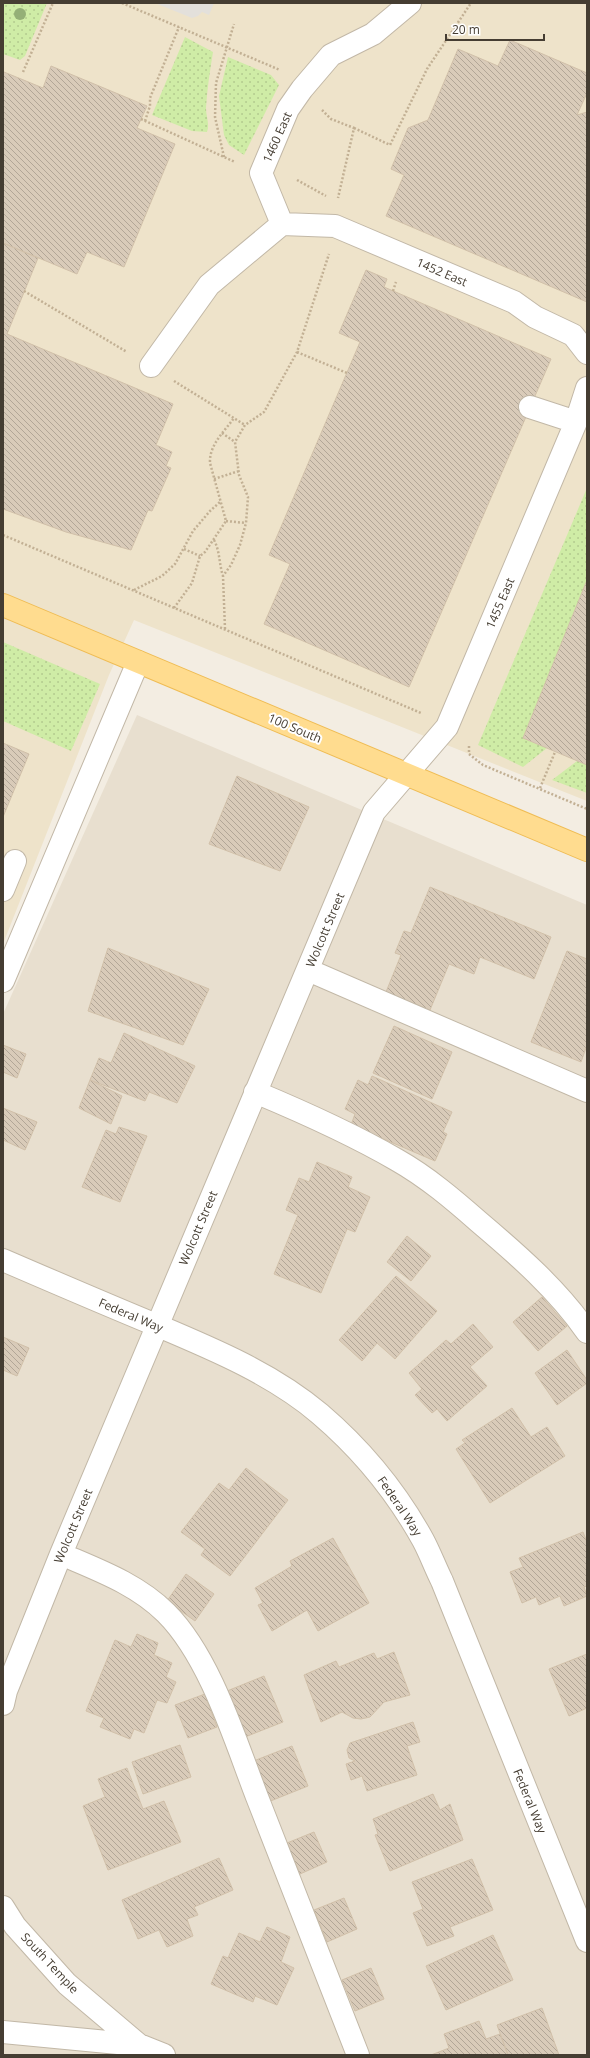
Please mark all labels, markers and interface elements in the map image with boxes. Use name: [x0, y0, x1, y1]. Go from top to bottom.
scale bar: [446, 16, 544, 42]
text: 20 m: [452, 21, 480, 38]
street label: 1460 East: [258, 109, 296, 165]
street label: 1452 East: [414, 254, 470, 290]
street label: 1455 East: [482, 575, 518, 631]
street label: 100 South: [266, 709, 324, 747]
street label: Wolcott Street: [302, 890, 348, 970]
street label: Wolcott Street: [175, 1188, 221, 1268]
street label: Federal Way: [96, 1294, 167, 1337]
street label: Federal Way: [374, 1473, 427, 1540]
street label: Wolcott Street: [50, 1486, 96, 1566]
street label: Federal Way: [509, 1766, 551, 1837]
street label: South Temple: [17, 1929, 83, 1997]

